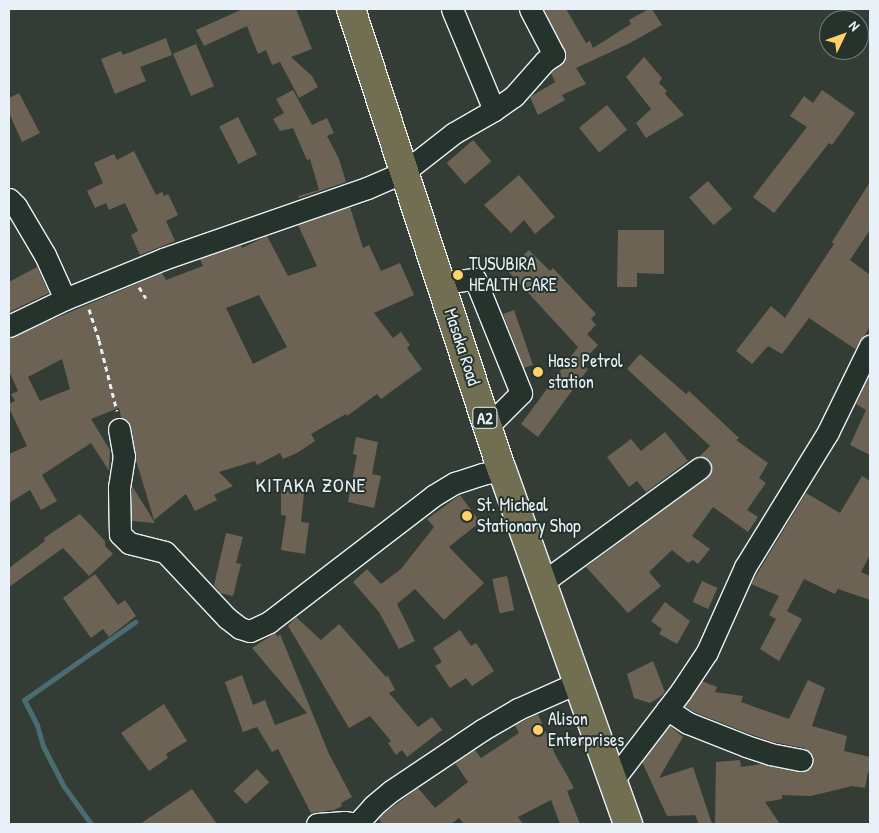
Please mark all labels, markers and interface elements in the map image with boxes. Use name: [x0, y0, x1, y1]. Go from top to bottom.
north arrow: [819, 10, 869, 60]
text: N: [845, 16, 864, 34]
place label: TUSUBIRA HEALTH CARE: [469, 254, 557, 296]
marker: TUSUBIRA HEALTH CARE: [451, 268, 465, 282]
street label: Masaka Road: [439, 306, 485, 388]
place label: Hass Petrol station: [548, 351, 622, 394]
marker: Hass Petrol station: [532, 366, 544, 378]
road number: A2: [471, 404, 499, 432]
district label: KITAKA ZONE: [254, 472, 368, 496]
place label: St. Micheal Stationary Shop: [477, 495, 581, 538]
marker: St. Micheal Stationary Shop: [461, 510, 473, 522]
place label: Alison Enterprises: [548, 709, 624, 752]
marker: Alison Enterprises: [532, 724, 544, 736]

